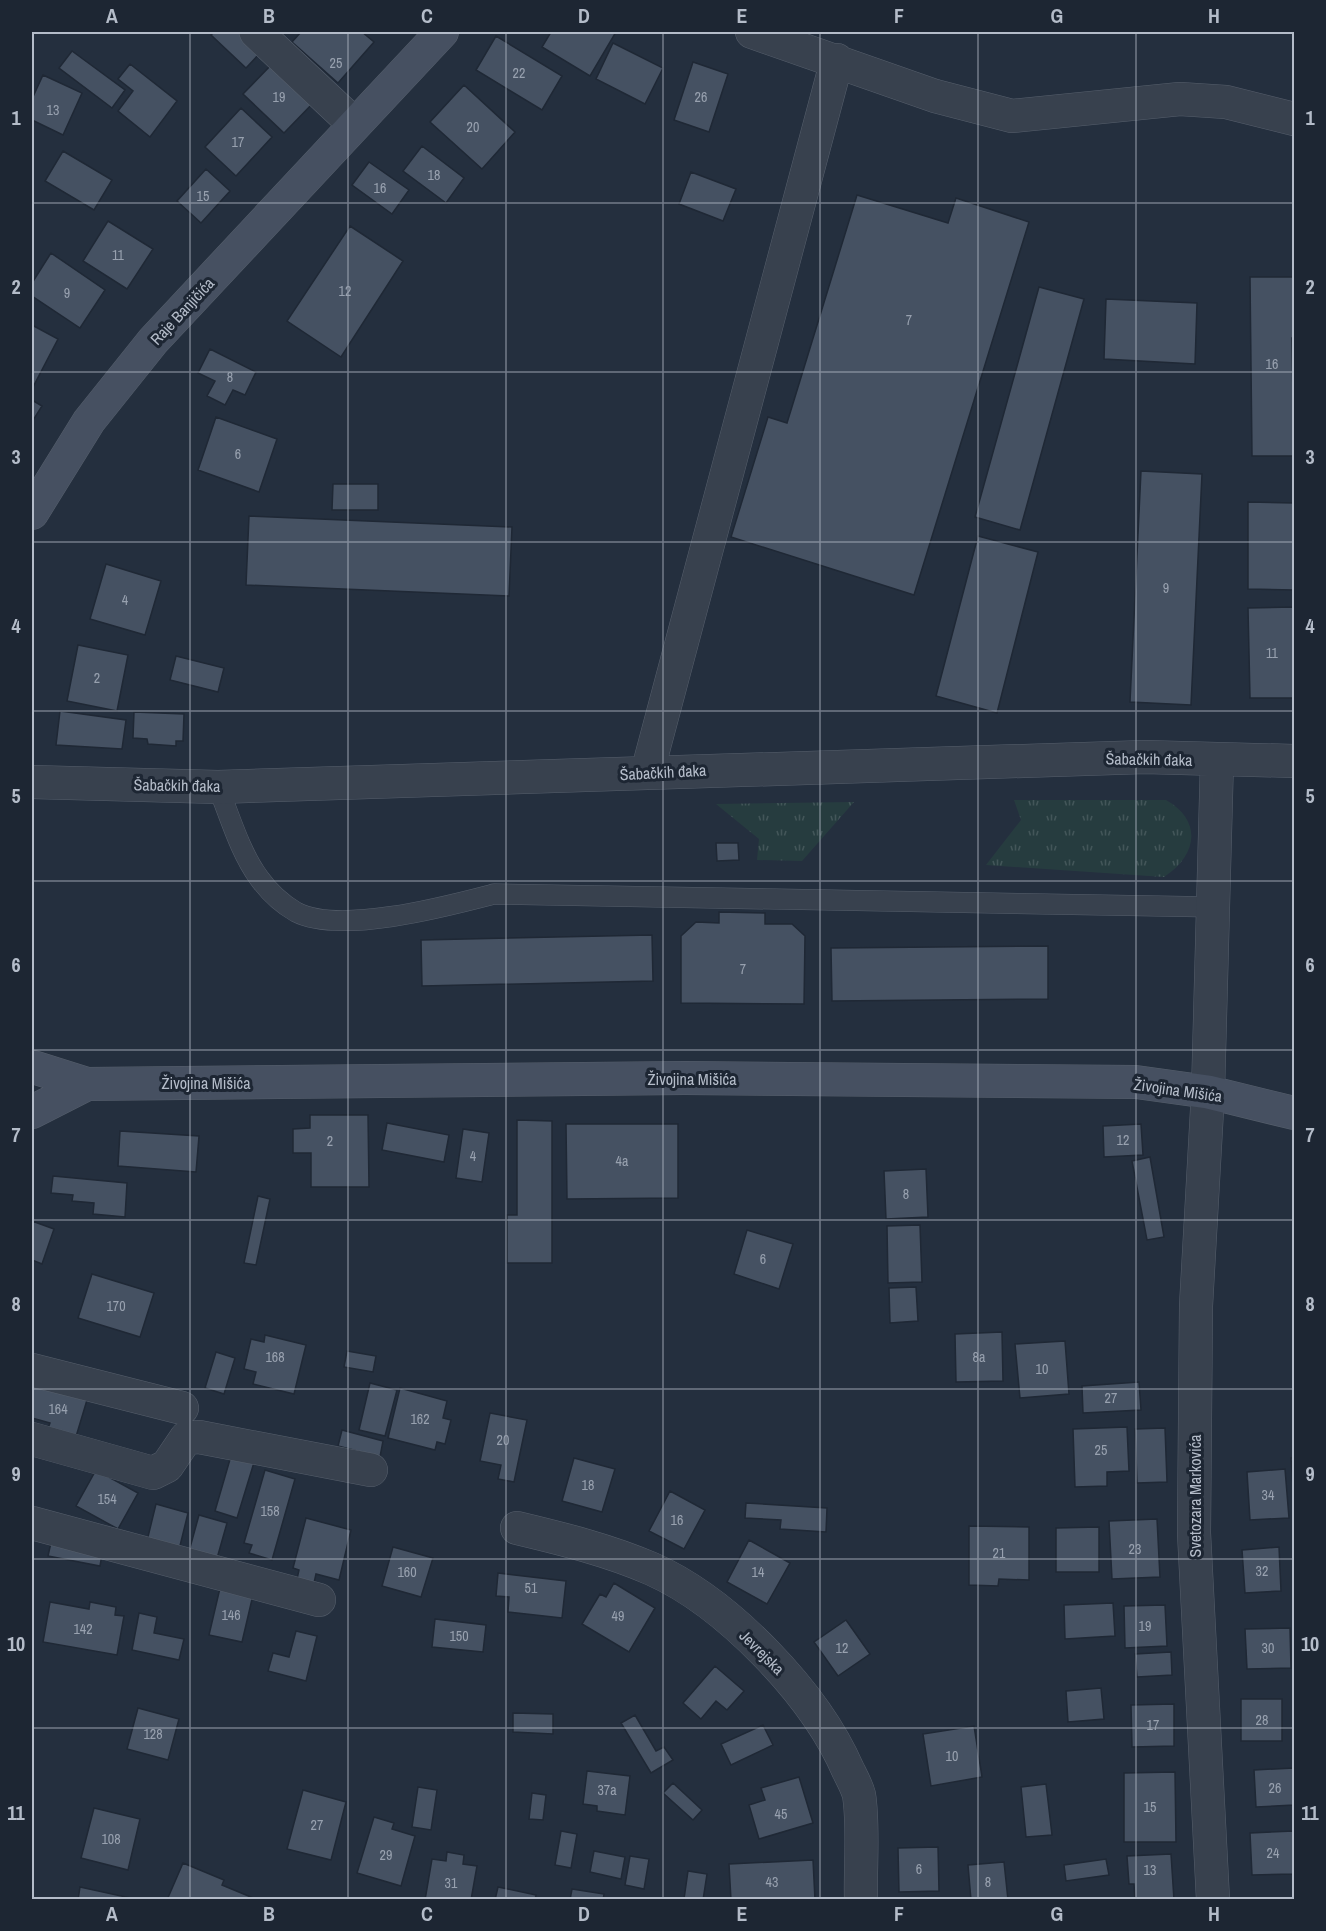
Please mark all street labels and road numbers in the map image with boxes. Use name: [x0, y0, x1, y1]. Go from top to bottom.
street label: Raje Banjičića: [145, 272, 219, 349]
street label: Šabačkih đaka: [1105, 747, 1193, 771]
street label: Šabačkih đaka: [619, 759, 708, 785]
street label: Šabačkih đaka: [133, 773, 221, 797]
street label: Živojina Mišića: [648, 1068, 737, 1090]
street label: Živojina Mišića: [162, 1072, 251, 1094]
street label: Živojina Mišića: [1132, 1073, 1224, 1107]
street label: Svetozara Markovića: [1184, 1434, 1206, 1558]
street label: Jevrejska: [735, 1625, 790, 1680]

